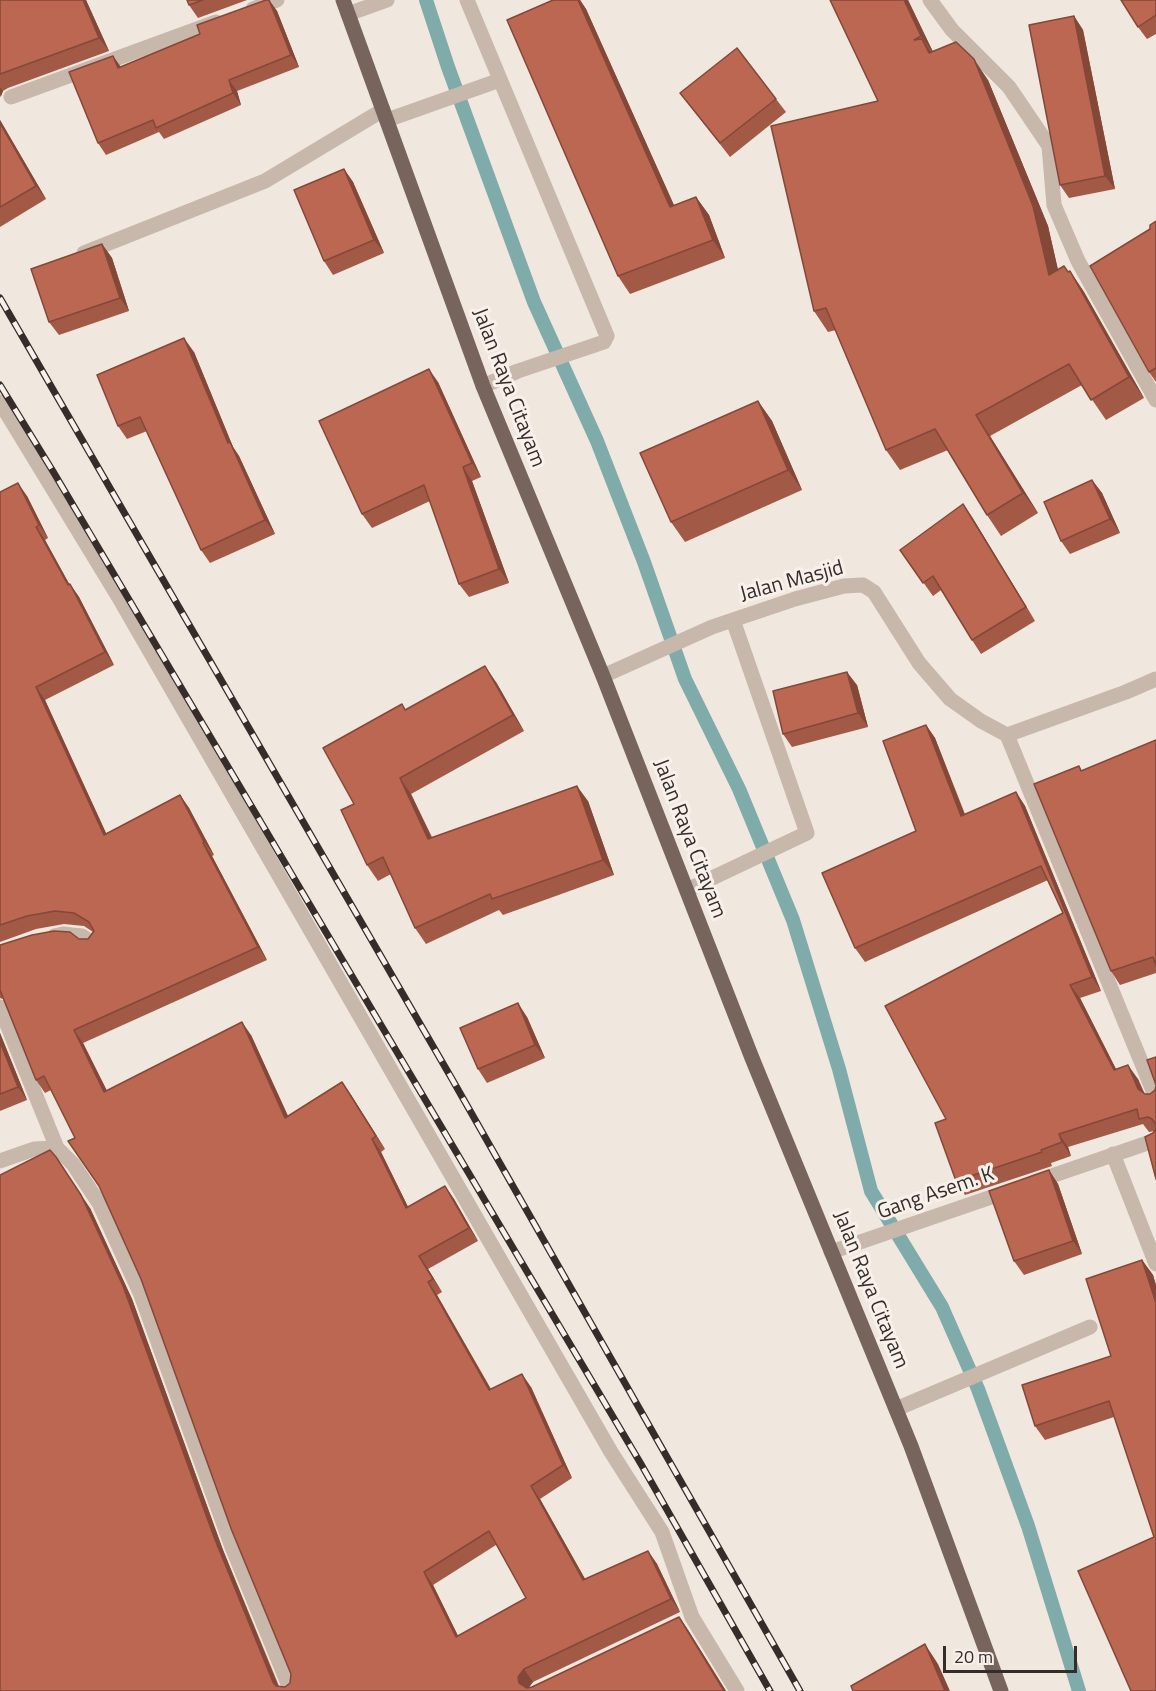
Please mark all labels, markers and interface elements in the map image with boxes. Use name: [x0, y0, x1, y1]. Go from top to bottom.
street label: Jalan Raya Citayam: [466, 305, 550, 471]
street label: Jalan Masjid: [738, 556, 846, 608]
street label: Jalan Raya Citayam: [647, 756, 731, 922]
street label: Gang Asem. K: [874, 1162, 998, 1226]
street label: Jalan Raya Citayam: [827, 1207, 913, 1373]
scale bar: [946, 1634, 1080, 1672]
text: 20 m: [954, 1643, 993, 1670]

